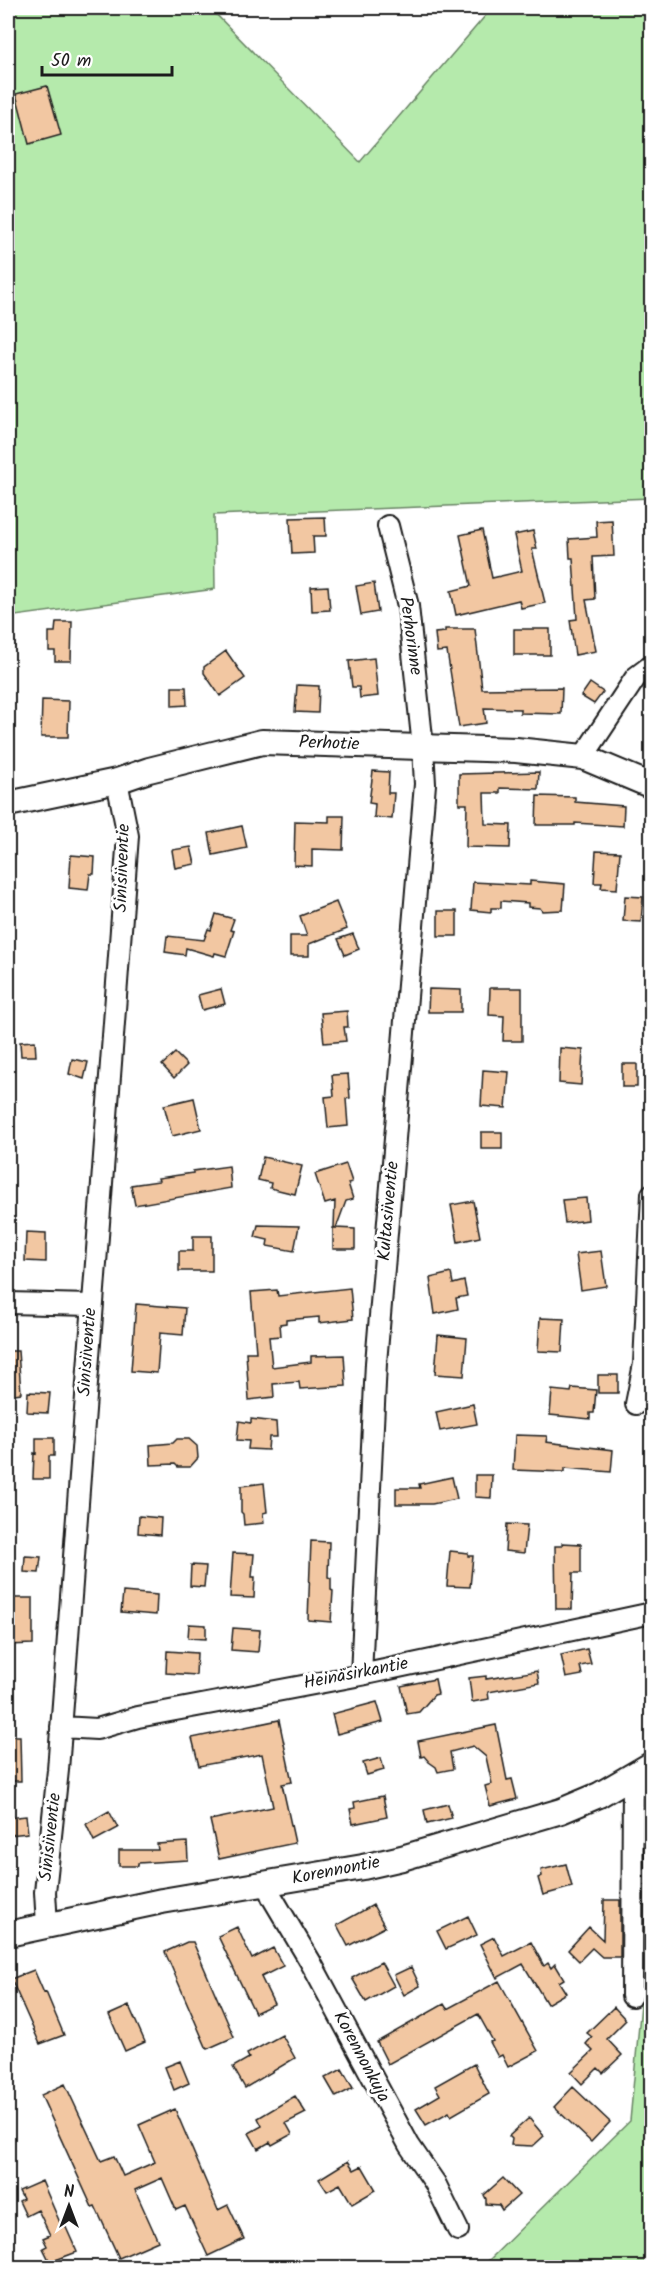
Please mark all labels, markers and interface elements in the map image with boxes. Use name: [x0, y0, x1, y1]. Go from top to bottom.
scale bar: [42, 39, 172, 77]
text: 50 m: [51, 47, 91, 76]
street label: Perhorinne: [390, 595, 430, 677]
street label: Perhotie: [298, 728, 360, 760]
street label: Sinisiiventie: [107, 823, 139, 913]
street label: Kultasiiventie: [370, 1160, 408, 1262]
street label: Sinisiiventie: [70, 1307, 106, 1397]
street label: Heinäsirkantie: [301, 1650, 411, 1698]
street label: Sinisiiventie: [32, 1791, 70, 1883]
street label: Korennontie: [289, 1848, 383, 1894]
street label: Korennonkuja: [325, 2006, 397, 2108]
north arrow: [39, 2176, 99, 2236]
text: N: [64, 2180, 74, 2205]

